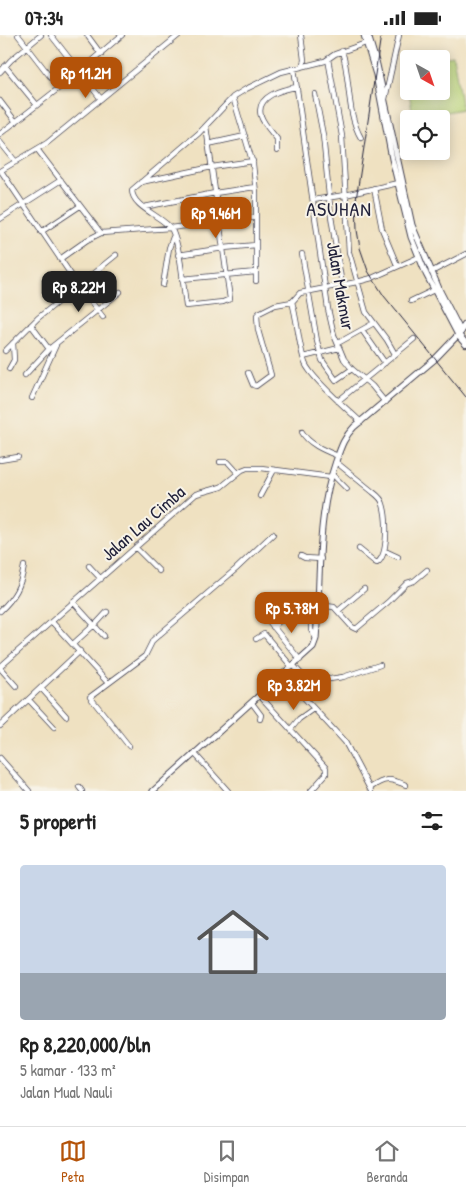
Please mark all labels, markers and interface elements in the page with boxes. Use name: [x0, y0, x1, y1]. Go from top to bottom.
text: 07:34: [25, 5, 63, 31]
north arrow: [400, 50, 450, 100]
map controls: [400, 50, 450, 160]
pin: Rp 11.2M: [34, 57, 138, 99]
text: Rp 11.2M: [61, 62, 111, 84]
button: locate: [400, 110, 450, 160]
district label: ASUHAN: [306, 195, 372, 222]
pin: Rp 9.46M: [164, 197, 268, 239]
text: Rp 9.46M: [192, 202, 241, 224]
street label: Jalan Makmur: [321, 240, 361, 332]
pin: Rp 8.22M: [27, 271, 131, 313]
text: Rp 8.22M: [53, 276, 105, 298]
street label: Jalan Lau Cimba: [96, 480, 190, 566]
pin: Rp 5.78M: [240, 591, 344, 634]
text: Rp 5.78M: [266, 597, 318, 619]
pin: Rp 3.82M: [242, 669, 346, 711]
text: Rp 3.82M: [268, 674, 320, 696]
text: 5 properti: [20, 807, 97, 836]
icon: filters: [418, 807, 446, 835]
icon: home: [188, 897, 278, 987]
text: Rp 8,220,000/bln: [20, 1030, 151, 1059]
text: 5 kamar · 133 m²: [20, 1059, 116, 1081]
text: Jalan Mual Nauli: [20, 1081, 113, 1103]
tab: Peta: [59, 1137, 87, 1186]
tab: Disimpan: [204, 1137, 249, 1186]
tab: Beranda: [367, 1137, 407, 1186]

